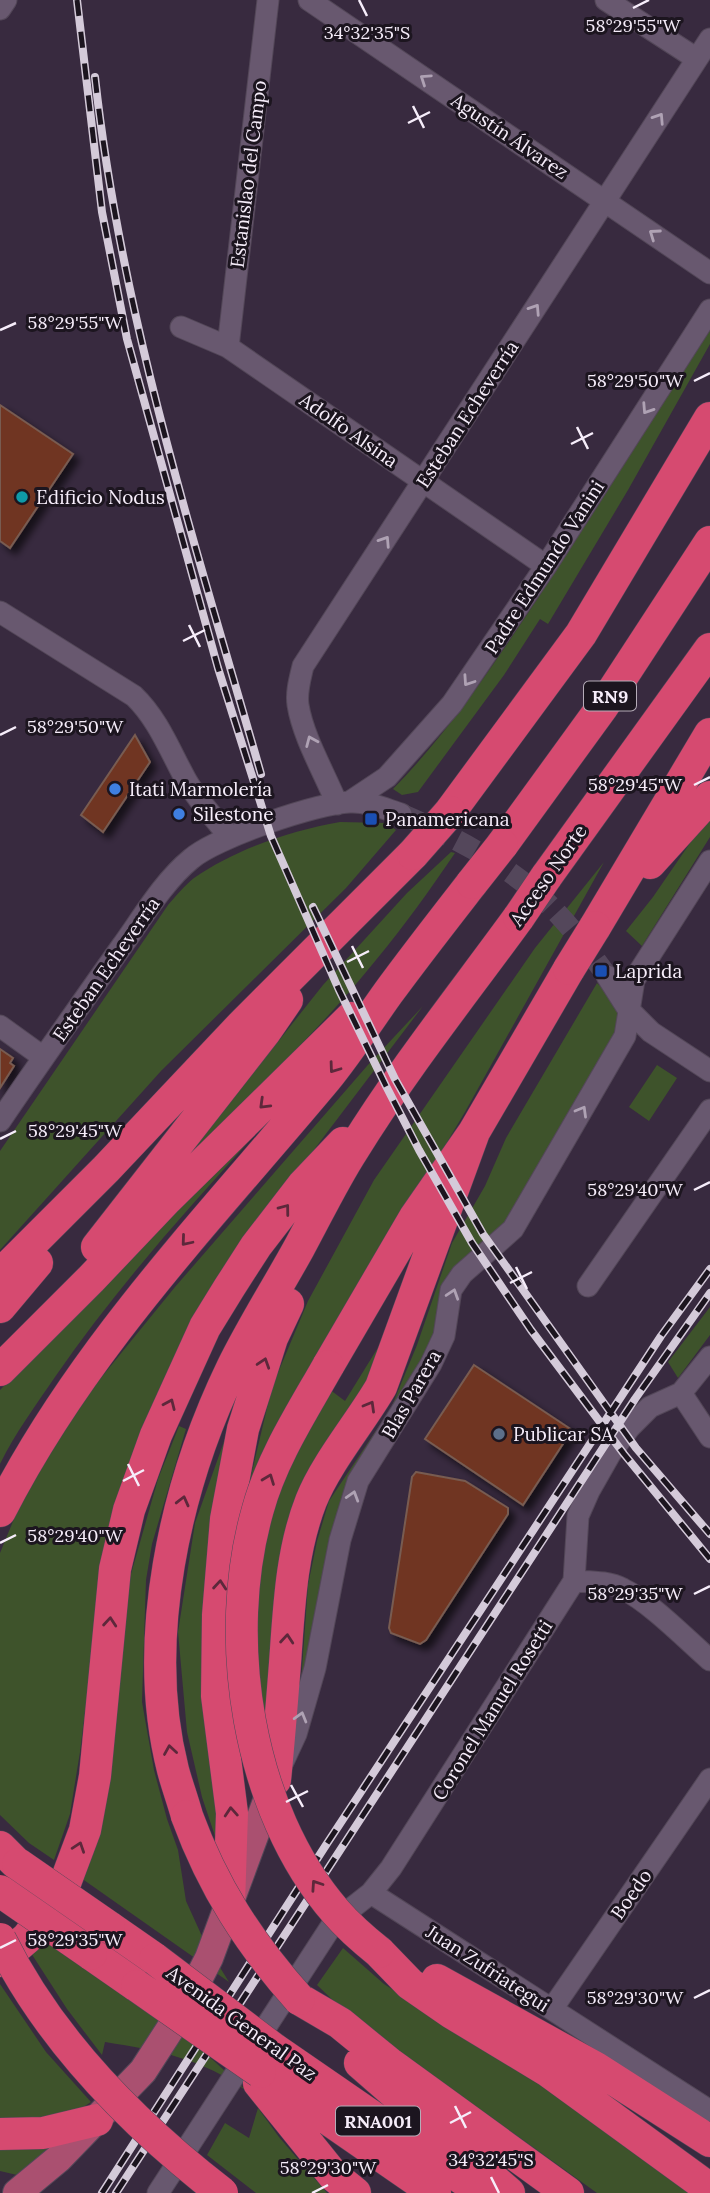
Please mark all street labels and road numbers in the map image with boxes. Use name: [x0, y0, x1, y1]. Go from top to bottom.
street label: Estanislao del Campo: [225, 79, 271, 269]
street label: Agustín Álvarez: [446, 87, 573, 184]
street label: Esteban Echeverría: [410, 336, 524, 492]
street label: Adolfo Alsina: [294, 387, 403, 473]
street label: Padre Edmundo Vanini: [479, 476, 609, 658]
road number: RN9: [584, 682, 636, 710]
street label: Acceso Norte: [504, 820, 592, 931]
street label: Esteban Echeverría: [47, 892, 165, 1046]
street label: Blas Parera: [376, 1345, 446, 1442]
street label: Coronel Manuel Rosetti: [427, 1615, 557, 1805]
street label: Boedo: [605, 1864, 657, 1924]
street label: Juan Zufriategui: [421, 1919, 554, 2017]
street label: Avenida General Paz: [161, 1960, 322, 2086]
road number: RNA001: [336, 2106, 420, 2136]

